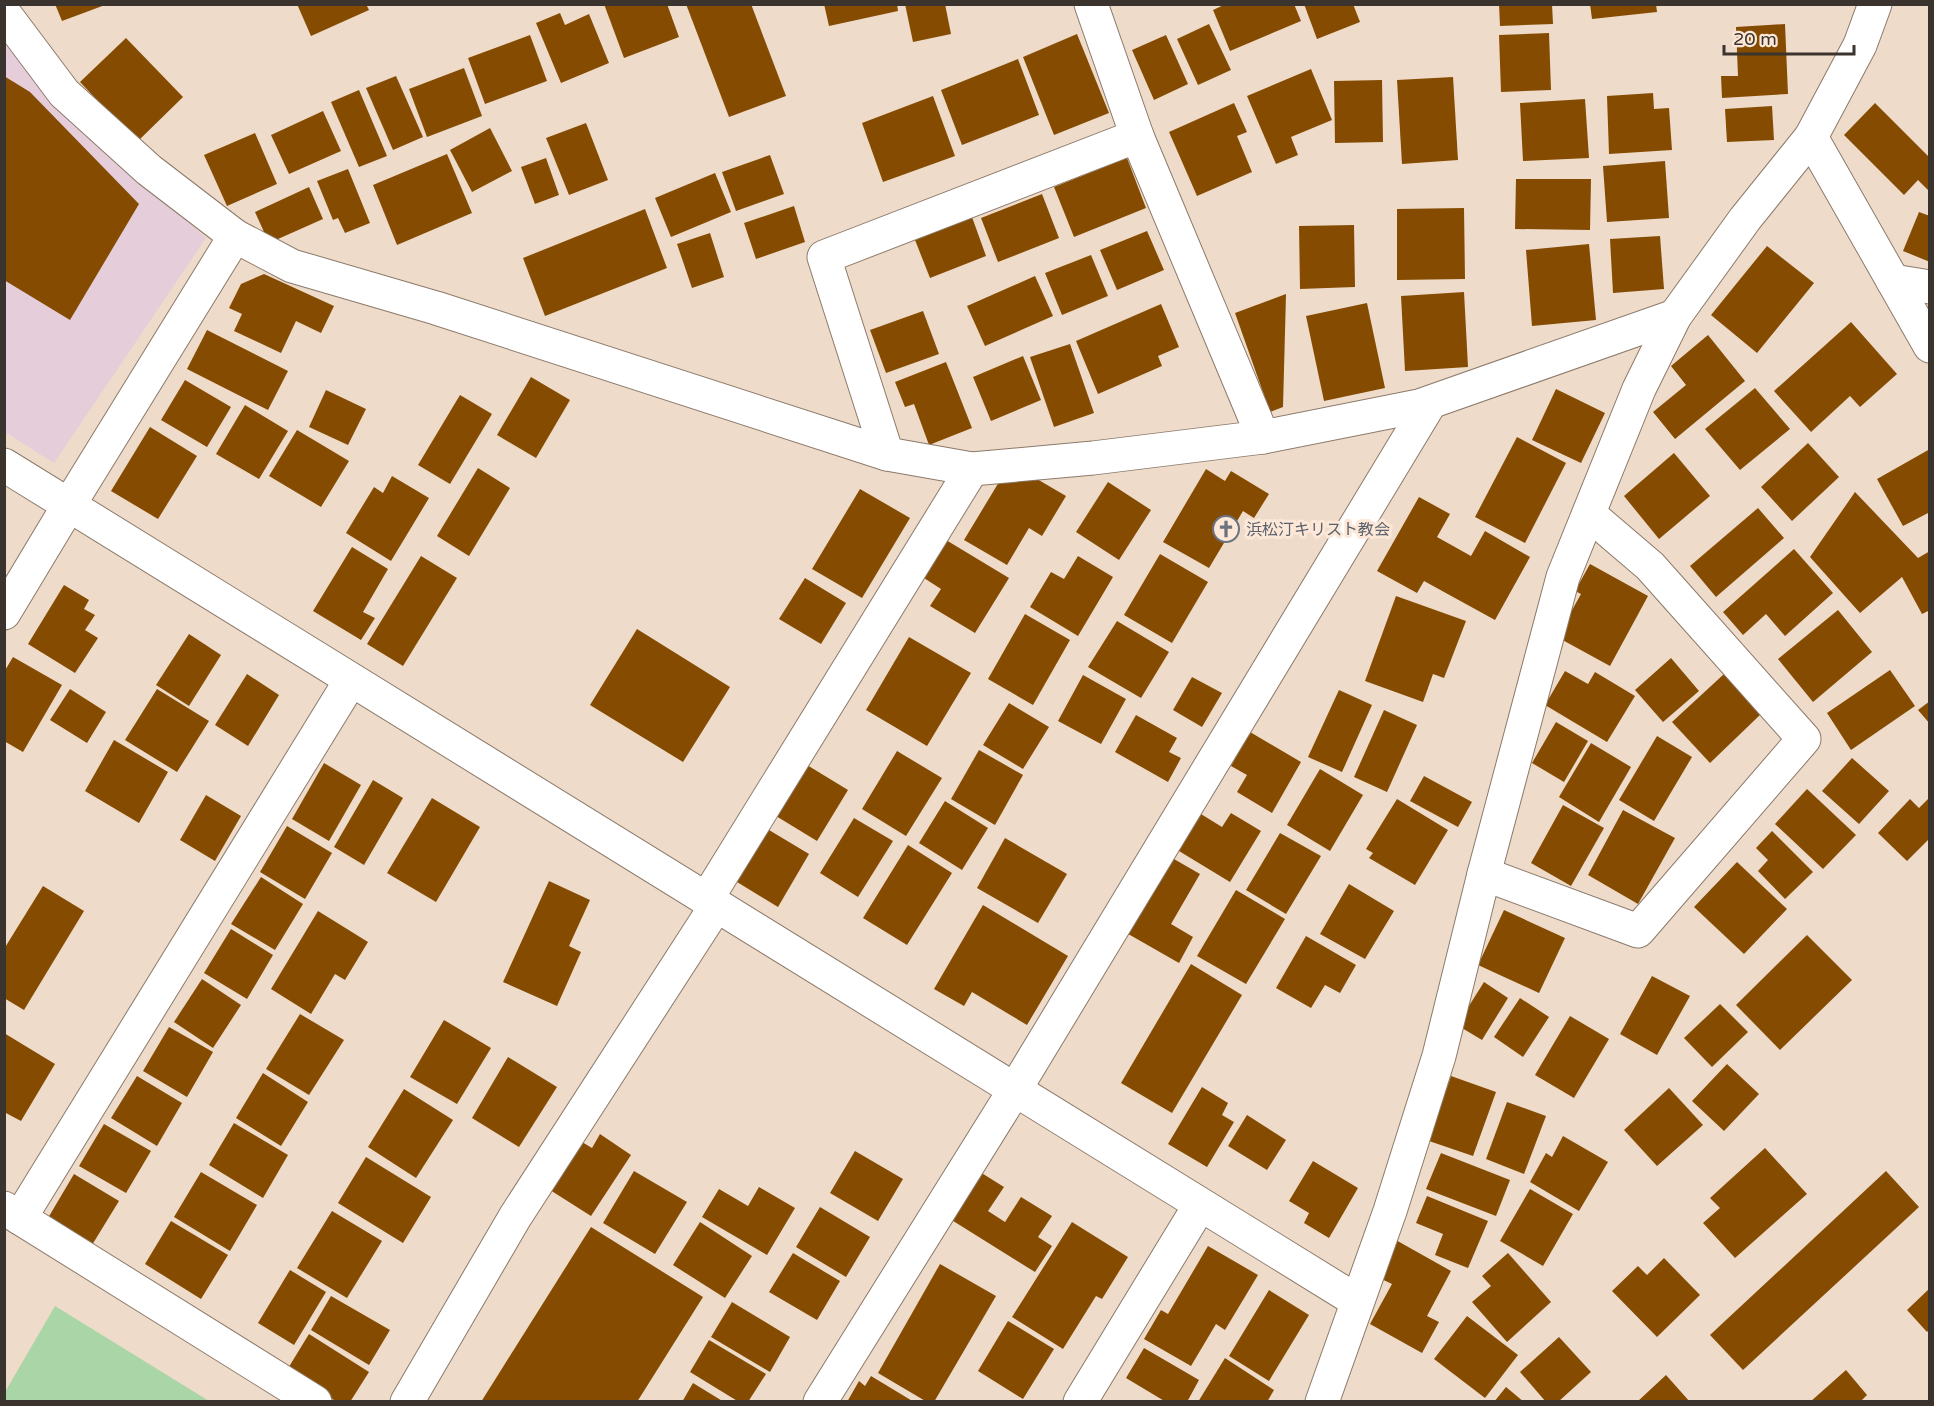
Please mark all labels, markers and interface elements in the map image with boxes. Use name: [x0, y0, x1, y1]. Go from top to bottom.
scale bar: [1724, 18, 1854, 56]
text: 20 m: [1733, 28, 1777, 50]
church icon: 浜松汀キリスト教会: [1211, 514, 1241, 544]
place label: 浜松汀キリスト教会: [1246, 520, 1390, 540]

